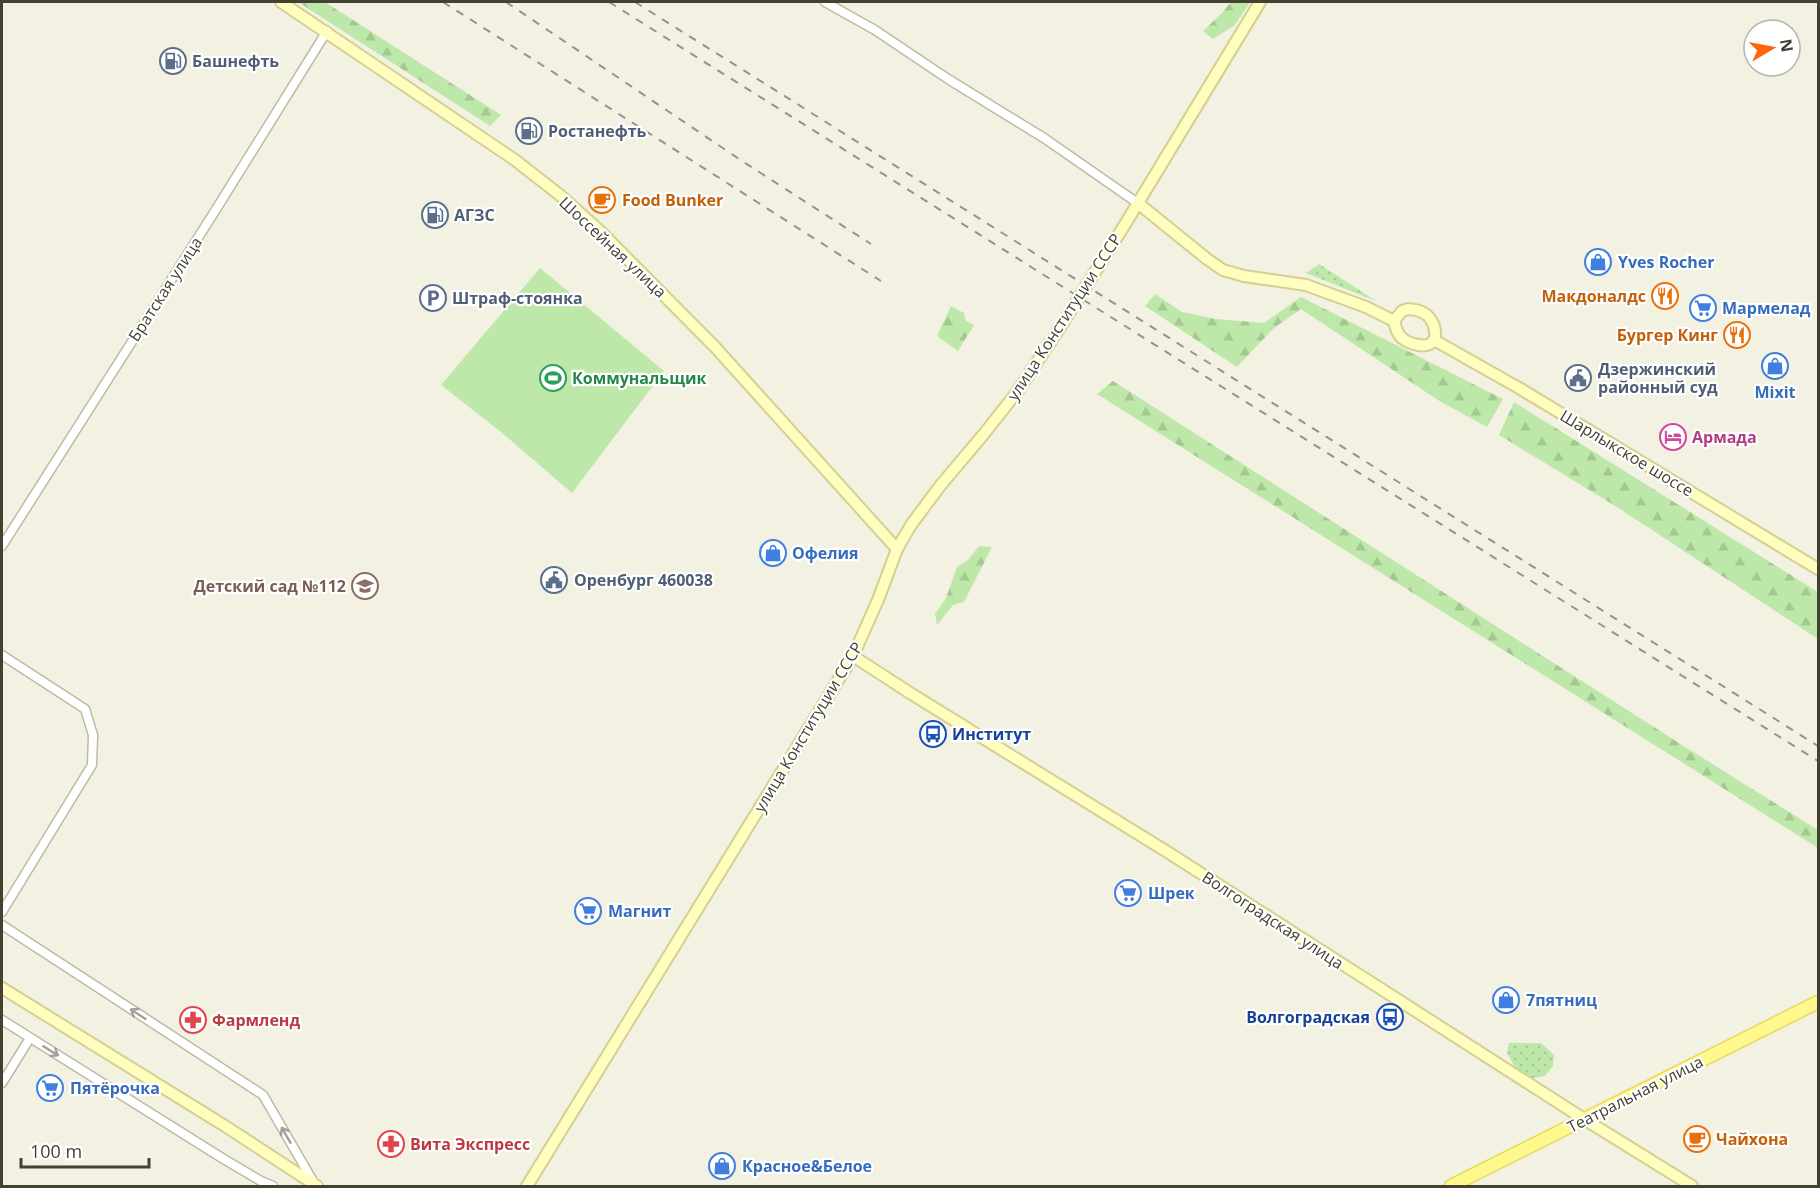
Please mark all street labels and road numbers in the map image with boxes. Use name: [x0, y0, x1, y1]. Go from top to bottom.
street label: Шоссейная улица: [555, 192, 671, 302]
street label: улица Конституции СССР: [1002, 229, 1126, 405]
street label: Братская улица: [123, 233, 207, 345]
street label: Шарлыкское шоссе: [1556, 404, 1698, 502]
street label: улица Конституции СССР: [748, 638, 868, 816]
street label: Волгоградская улица: [1198, 866, 1348, 974]
street label: Театральная улица: [1563, 1050, 1707, 1138]

